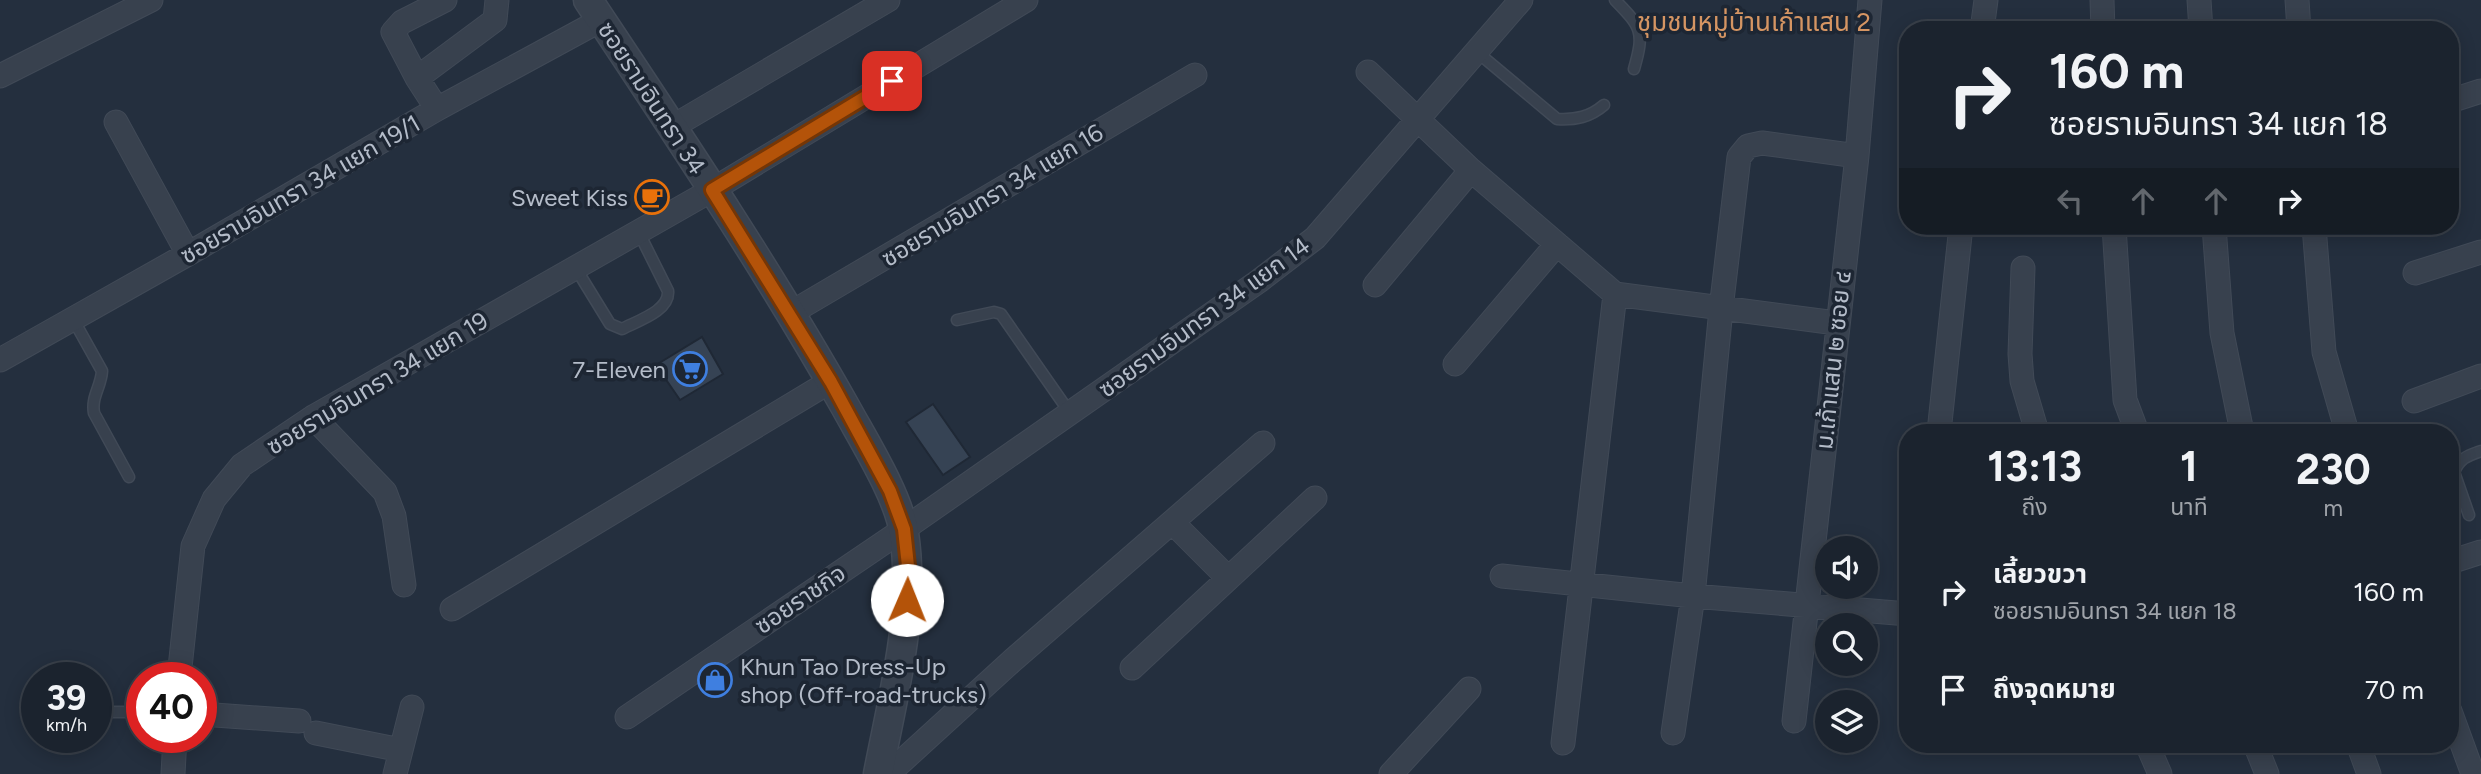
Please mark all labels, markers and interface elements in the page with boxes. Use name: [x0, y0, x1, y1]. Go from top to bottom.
district label: ชุมชนหมู่บ้านเก้าแสน 2: [1637, 6, 1871, 38]
street label: ซอยรามอินทรา 34: [592, 16, 712, 180]
text: 160 m: [2049, 41, 2184, 100]
icon: right: [1934, 49, 2025, 140]
pin: [862, 51, 922, 111]
icon: arrive: [873, 62, 911, 100]
text: ซอยรามอินทรา 34 แยก 18: [2049, 105, 2388, 143]
street label: ซอยรามอินทรา 34 แยก 19/1: [175, 108, 425, 270]
street label: ซอยรามอินทรา 34 แยก 16: [876, 117, 1108, 273]
cafe icon: Sweet Kiss: [633, 178, 671, 216]
icon: left: [2051, 182, 2089, 220]
icon: ahead: [2124, 182, 2162, 220]
icon: ahead: [2197, 182, 2235, 220]
icon: right: [2270, 182, 2308, 220]
place label: Sweet Kiss: [511, 183, 628, 212]
street label: ซอยรามอินทรา 34 แยก 14: [1093, 230, 1315, 403]
street label: ม.เก้าแสน ๒ ซอย ๔: [1809, 269, 1857, 451]
street label: ซอยรามอินทรา 34 แยก 19: [261, 305, 493, 461]
supermarket icon: 7-Eleven: [671, 350, 709, 388]
place label: 7-Eleven: [572, 355, 666, 384]
text: 13:13: [1987, 441, 2082, 492]
text: 1: [2180, 441, 2198, 492]
text: 230: [2296, 444, 2371, 495]
text: ถึง: [2022, 493, 2048, 521]
text: นาที: [2170, 493, 2208, 521]
text: m: [2324, 494, 2343, 522]
map controls: [1815, 536, 1878, 753]
button: sound: [1815, 536, 1878, 599]
street label: ซอยราชกิจ: [749, 558, 851, 640]
text: เลี้ยวขวา: [1993, 558, 2087, 590]
position arrow: [870, 563, 944, 637]
icon: right: [1934, 573, 1972, 611]
text: 160 m: [2353, 576, 2424, 608]
text: ซอยรามอินทรา 34 แยก 18: [1993, 597, 2237, 625]
button: search: [1815, 613, 1878, 676]
place label: Khun Tao Dress-Up shop (Off-road-trucks): [740, 652, 987, 709]
shop icon: Khun Tao Dress-Up shop (Off-road-trucks): [696, 661, 734, 699]
speed limit sign: 40: [126, 662, 217, 753]
icon: arrive: [1934, 671, 1972, 709]
text: ถึงจุดหมาย: [1993, 673, 2116, 705]
text: 70 m: [2365, 674, 2424, 706]
text: 39: [47, 677, 86, 719]
button: layers: [1815, 690, 1878, 753]
text: km/h: [46, 714, 87, 736]

